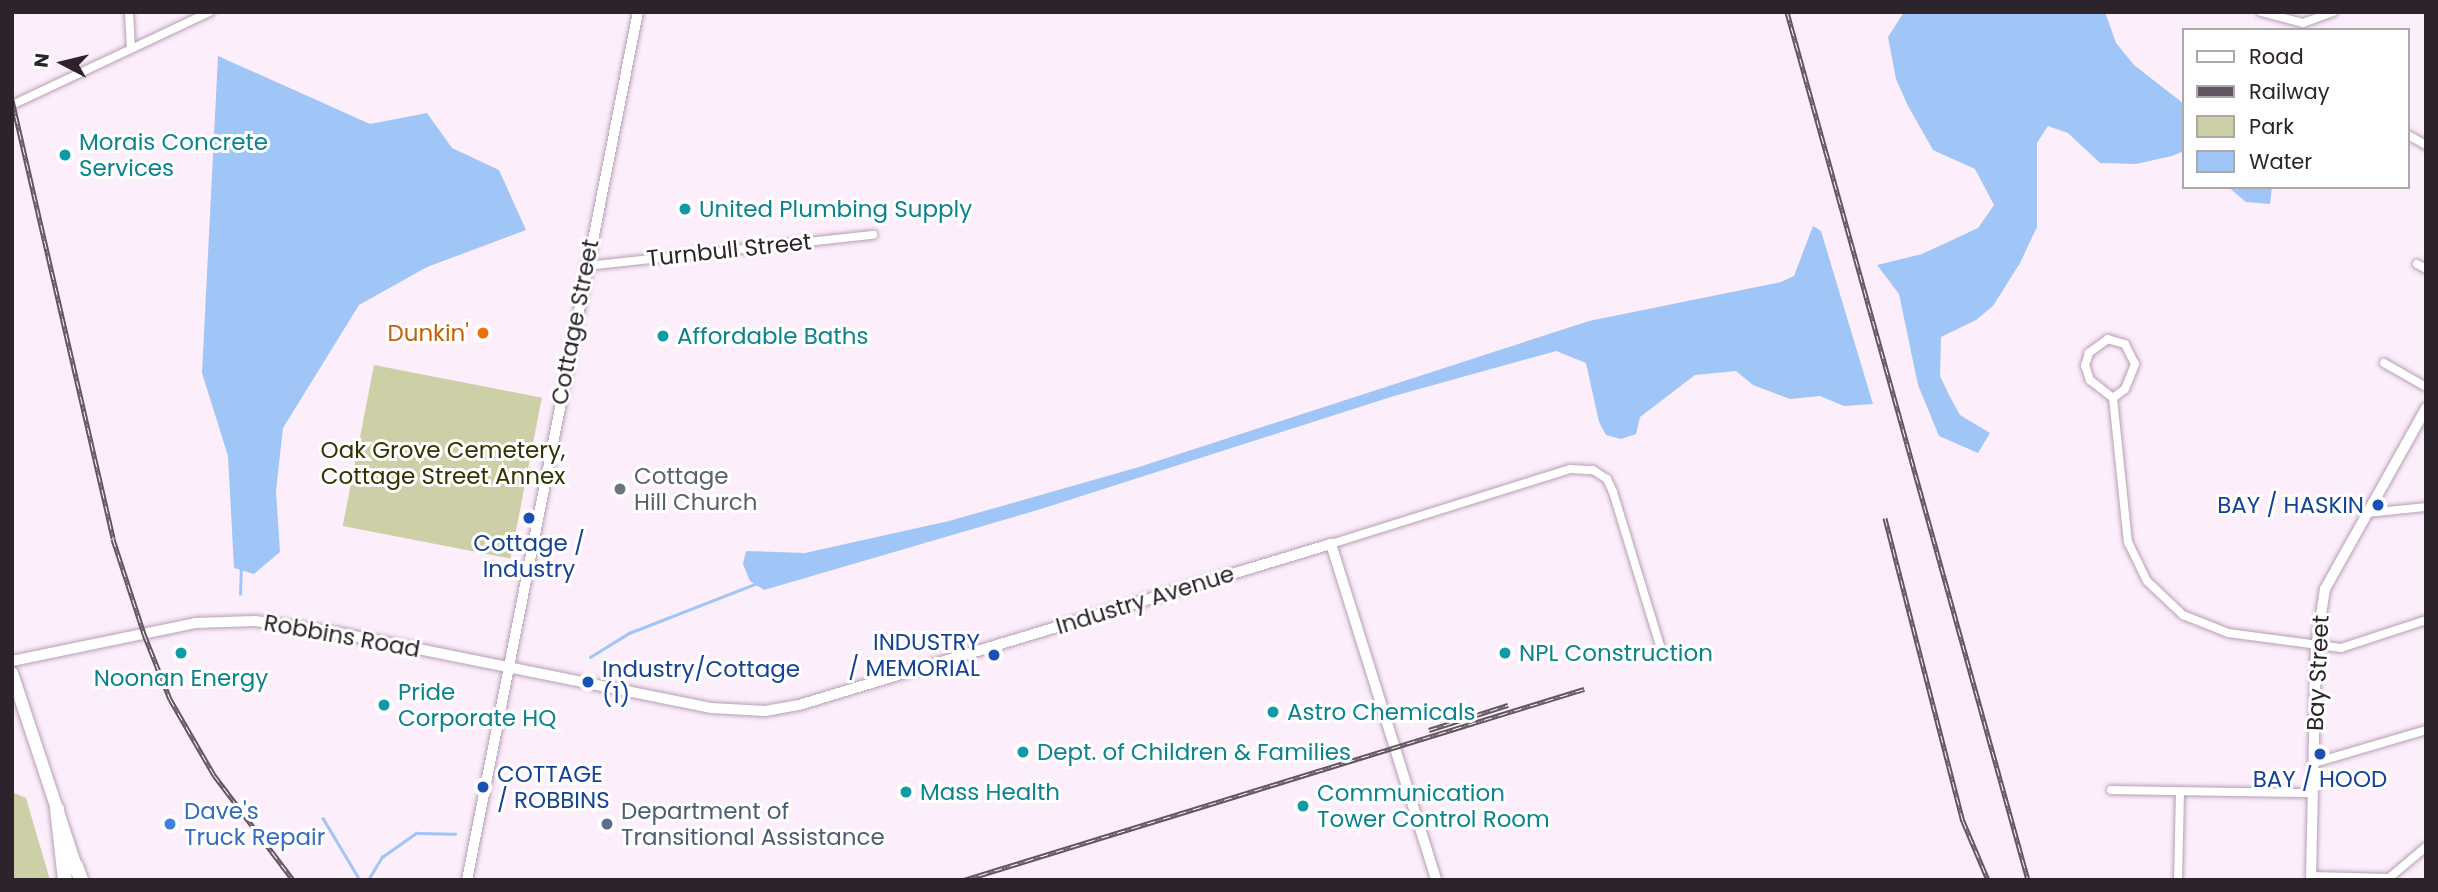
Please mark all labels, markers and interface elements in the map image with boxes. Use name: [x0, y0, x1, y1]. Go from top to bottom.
north arrow: [28, 28, 98, 98]
legend: [2182, 28, 2410, 189]
text: Road: [2249, 42, 2304, 71]
text: N: [27, 52, 56, 69]
text: Railway: [2249, 77, 2330, 106]
text: Park: [2249, 112, 2294, 141]
place label: Morais Concrete Services: [79, 128, 268, 182]
marker: Morais Concrete Services: [57, 147, 73, 163]
text: Water: [2249, 147, 2312, 176]
place label: United Plumbing Supply: [699, 195, 972, 223]
marker: United Plumbing Supply: [677, 201, 693, 217]
street label: Turnbull Street: [645, 228, 813, 272]
street label: Cottage Street: [545, 237, 605, 407]
place label: Dunkin': [387, 319, 469, 347]
place label: Affordable Baths: [677, 322, 868, 350]
marker: Dunkin': [475, 325, 491, 341]
marker: Affordable Baths: [655, 328, 671, 344]
park label: Oak Grove Cemetery, Cottage Street Annex: [321, 436, 565, 490]
place label: Cottage Hill Church: [634, 462, 757, 516]
marker: Cottage Hill Church: [612, 481, 628, 497]
place label: BAY / HASKIN: [2217, 491, 2364, 519]
marker: BAY / HASKIN: [2370, 497, 2386, 513]
marker: Cottage / Industry: [521, 510, 537, 526]
place label: Cottage / Industry: [473, 529, 585, 583]
street label: Industry Avenue: [1052, 560, 1238, 640]
street label: Robbins Road: [262, 609, 422, 663]
street label: Bay Street: [2301, 614, 2335, 732]
place label: INDUSTRY / MEMORIAL: [848, 628, 980, 682]
place label: NPL Construction: [1519, 639, 1713, 667]
marker: Noonan Energy: [173, 645, 189, 661]
marker: NPL Construction: [1497, 645, 1513, 661]
marker: INDUSTRY / MEMORIAL: [986, 647, 1002, 663]
place label: Industry/Cottage (1): [602, 655, 800, 709]
place label: Noonan Energy: [94, 664, 268, 692]
marker: Industry/Cottage (1): [580, 674, 596, 690]
place label: Pride Corporate HQ: [398, 678, 556, 732]
marker: Pride Corporate HQ: [376, 697, 392, 713]
place label: Astro Chemicals: [1287, 698, 1476, 726]
marker: Astro Chemicals: [1265, 704, 1281, 720]
place label: Dept. of Children & Families: [1037, 738, 1351, 766]
marker: Dept. of Children & Families: [1015, 744, 1031, 760]
marker: BAY / HOOD: [2312, 746, 2328, 762]
place label: COTTAGE / ROBBINS: [497, 760, 610, 814]
place label: BAY / HOOD: [2253, 765, 2387, 793]
place label: Mass Health: [920, 778, 1060, 806]
marker: COTTAGE / ROBBINS: [475, 779, 491, 795]
place label: Communication Tower Control Room: [1317, 779, 1550, 833]
marker: Mass Health: [898, 784, 914, 800]
place label: Dave's Truck Repair: [184, 797, 325, 851]
place label: Department of Transitional Assistance: [621, 797, 885, 851]
marker: Communication Tower Control Room: [1295, 798, 1311, 814]
marker: Dave's Truck Repair: [162, 816, 178, 832]
marker: Department of Transitional Assistance: [599, 816, 615, 832]

